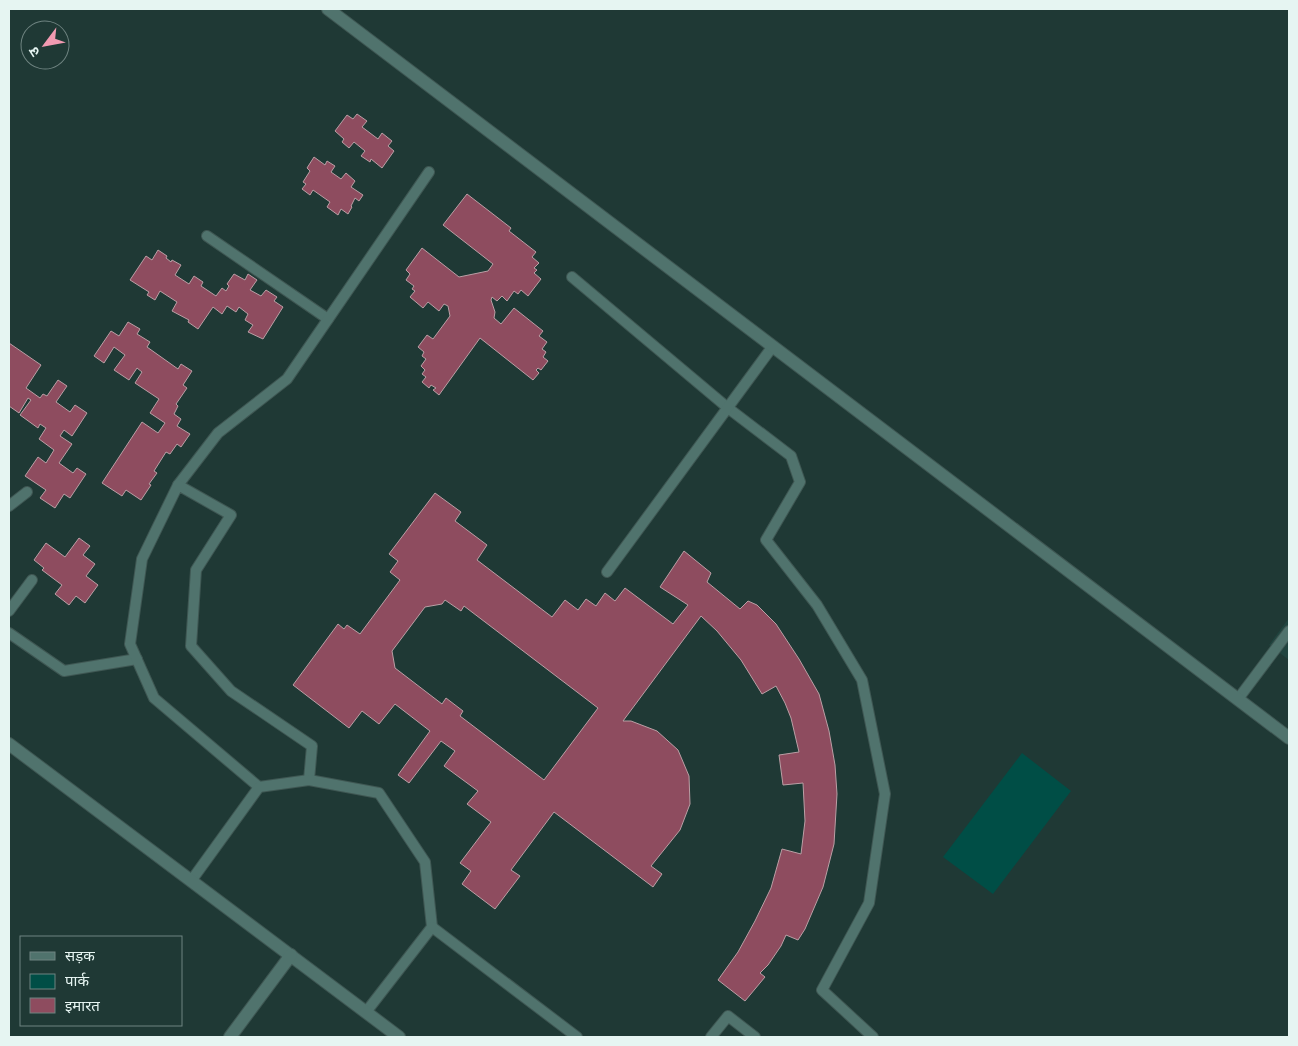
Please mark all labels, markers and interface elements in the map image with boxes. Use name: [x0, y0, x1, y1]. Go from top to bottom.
north arrow: [20, 20, 70, 70]
text: उ: [24, 43, 43, 60]
legend: [20, 936, 182, 1026]
text: सड़क: [65, 946, 95, 964]
text: पार्क: [65, 971, 89, 989]
text: इमारत: [65, 996, 100, 1014]

